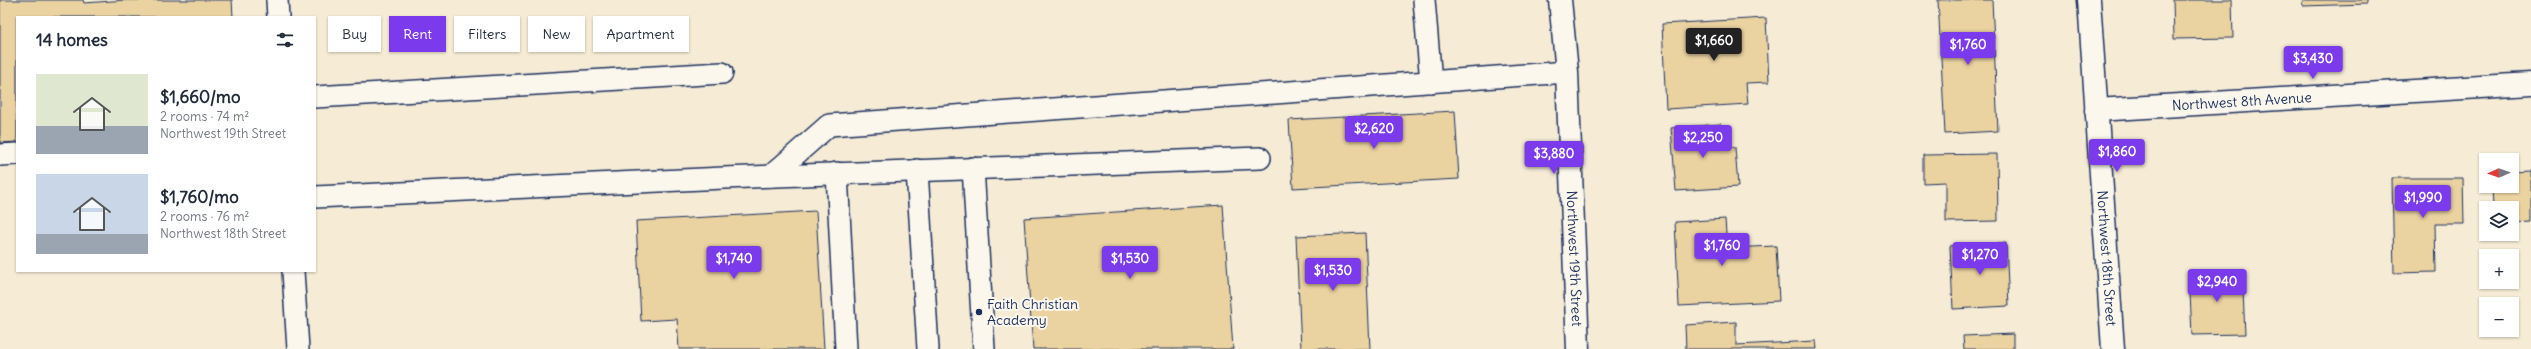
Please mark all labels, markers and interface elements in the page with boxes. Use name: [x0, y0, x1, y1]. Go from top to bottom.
chip: Buy: [328, 16, 381, 52]
chip: Rent: [389, 16, 446, 52]
chip: Filters: [454, 16, 520, 52]
chip: New: [528, 16, 585, 52]
chip: Apartment: [593, 16, 689, 52]
pin: $1,660: [1681, 28, 1747, 62]
text: 14 homes: [36, 29, 108, 51]
icon: filters: [274, 29, 296, 51]
text: $1,660: [1695, 32, 1733, 49]
pin: $1,760: [1935, 32, 2001, 66]
text: $1,760: [1949, 36, 1987, 53]
pin: $3,430: [2280, 46, 2346, 80]
text: $3,430: [2293, 50, 2333, 67]
text: $1,660/mo: [160, 86, 240, 108]
street label: Northwest 8th Avenue: [2171, 88, 2312, 114]
icon: home: [68, 90, 116, 138]
text: 2 rooms · 74 m²: [160, 108, 249, 125]
pin: $2,620: [1341, 116, 1407, 150]
text: $2,620: [1354, 120, 1394, 137]
text: Northwest 19th Street: [160, 125, 286, 142]
pin: $2,250: [1670, 125, 1736, 159]
text: $2,250: [1683, 129, 1723, 146]
pin: $1,860: [2084, 139, 2150, 173]
pin: $3,880: [1521, 141, 1587, 175]
text: $1,860: [2098, 143, 2136, 160]
text: $3,880: [1534, 145, 1574, 162]
north arrow: [2479, 153, 2519, 193]
map controls: [2479, 153, 2519, 337]
pin: $1,990: [2390, 185, 2456, 219]
text: $1,760/mo: [160, 186, 239, 208]
text: $1,990: [2404, 189, 2442, 206]
icon: home: [68, 190, 116, 238]
street label: Northwest 19th Street: [1563, 190, 1586, 327]
street label: Northwest 18th Street: [2093, 190, 2120, 327]
button: layers: [2479, 201, 2519, 241]
text: 2 rooms · 76 m²: [160, 208, 249, 225]
text: Northwest 18th Street: [160, 225, 286, 242]
pin: $1,760: [1689, 233, 1755, 267]
text: $1,760: [1703, 237, 1741, 254]
pin: $1,270: [1947, 242, 2013, 276]
pin: $1,740: [701, 246, 767, 280]
pin: $1,530: [1097, 246, 1163, 280]
text: $1,270: [1962, 246, 1998, 263]
button: +: [2479, 249, 2519, 289]
text: $1,740: [715, 250, 753, 267]
text: $1,530: [1111, 250, 1149, 267]
pin: $1,530: [1300, 258, 1366, 292]
text: $1,530: [1314, 262, 1352, 279]
pin: $2,940: [2184, 269, 2250, 303]
text: $2,940: [2197, 273, 2237, 290]
place label: Faith Christian Academy: [987, 295, 1078, 329]
button: −: [2479, 297, 2519, 337]
marker: Faith Christian Academy: [974, 307, 984, 317]

